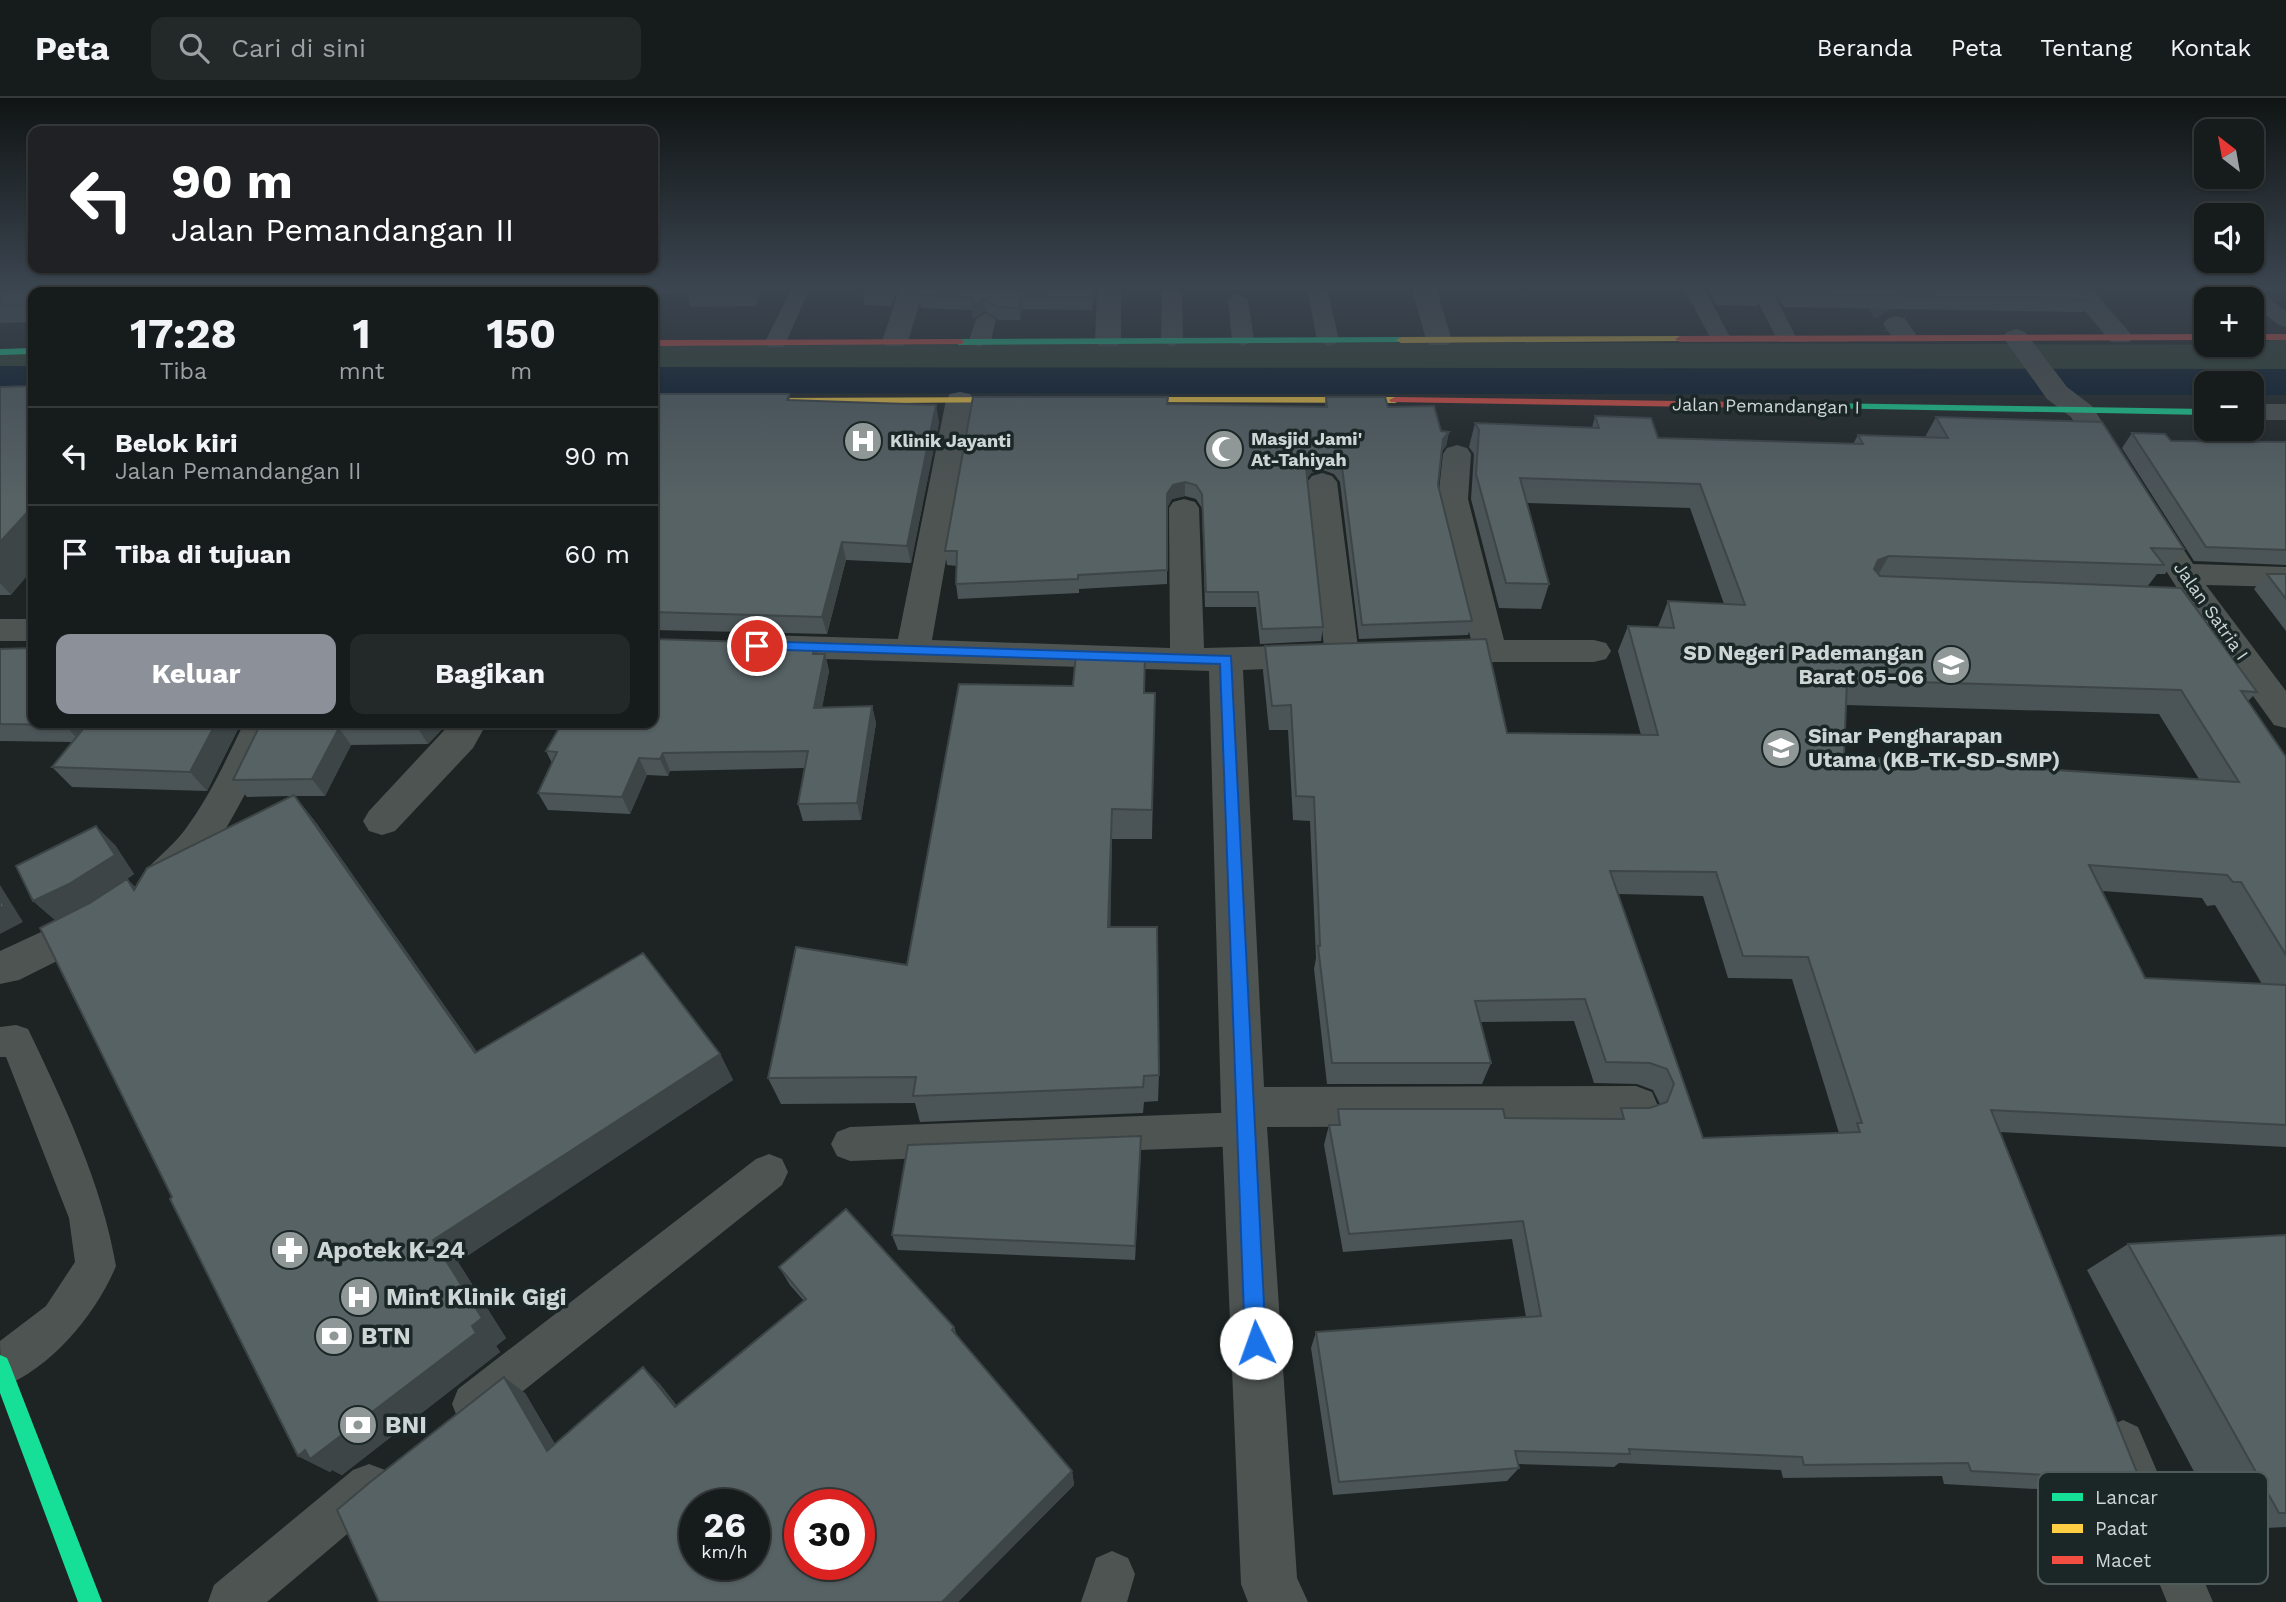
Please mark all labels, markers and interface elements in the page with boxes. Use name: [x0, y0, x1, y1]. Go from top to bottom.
search box: [151, 17, 641, 80]
text: Peta: [35, 29, 109, 68]
icon: search: [175, 29, 213, 67]
text: Cari di sini: [231, 33, 366, 63]
text: Beranda: [1817, 34, 1913, 62]
text: Peta: [1951, 34, 2002, 62]
text: Tentang: [2040, 34, 2132, 62]
text: Kontak: [2170, 34, 2251, 62]
north arrow: [2194, 119, 2264, 189]
map controls: [2194, 119, 2264, 441]
text: 90 m: [171, 152, 293, 210]
icon: left: [56, 154, 147, 245]
button: sound: [2194, 203, 2264, 273]
text: Jalan Pemandangan II: [171, 211, 514, 249]
button: +: [2194, 287, 2264, 357]
text: 17:28: [130, 309, 237, 358]
text: 1: [353, 309, 371, 358]
text: 150: [486, 309, 556, 358]
text: Tiba: [160, 358, 207, 385]
text: mnt: [339, 358, 384, 385]
text: m: [510, 358, 532, 385]
button: −: [2194, 371, 2264, 441]
street label: Jalan Pemandangan I: [1672, 393, 1860, 418]
hospital icon: Klinik Jayanti: [842, 420, 884, 462]
text: Belok kiri: [115, 428, 238, 458]
mosque icon: Masjid Jami' At-Tahiyah: [1203, 428, 1245, 470]
place label: Masjid Jami' At-Tahiyah: [1251, 428, 1362, 470]
place label: Klinik Jayanti: [890, 430, 1011, 451]
icon: left: [56, 437, 94, 475]
text: 90 m: [564, 441, 630, 471]
text: Jalan Pemandangan II: [115, 458, 362, 485]
icon: arrive: [56, 535, 94, 573]
text: Tiba di tujuan: [115, 539, 291, 569]
text: 60 m: [564, 539, 630, 569]
street label: Jalan Satria I: [2170, 558, 2253, 664]
pin: [727, 616, 787, 676]
icon: arrive: [738, 627, 776, 665]
button: Keluar: [56, 634, 336, 714]
button: Bagikan: [350, 634, 630, 714]
place label: SD Negeri Pademangan Barat 05-06: [1683, 640, 1924, 689]
school or university icon: SD Negeri Pademangan Barat 05-06: [1930, 644, 1972, 686]
place label: Sinar Pengharapan Utama (KB-TK-SD-SMP): [1808, 723, 2060, 772]
school or university icon: Sinar Pengharapan Utama (KB-TK-SD-SMP): [1760, 727, 1802, 769]
pharmacy icon: Apotek K-24: [269, 1229, 311, 1271]
place label: Apotek K-24: [317, 1236, 465, 1264]
hospital icon: Mint Klinik Gigi: [338, 1276, 380, 1318]
place label: Mint Klinik Gigi: [386, 1283, 567, 1311]
position arrow: [1219, 1306, 1293, 1380]
bank icon: BTN: [313, 1315, 355, 1357]
place label: BTN: [361, 1322, 411, 1350]
bank icon: BNI: [337, 1404, 379, 1446]
place label: BNI: [385, 1411, 427, 1439]
legend: [2038, 1472, 2268, 1584]
text: Lancar: [2095, 1486, 2158, 1509]
speed limit sign: 30: [784, 1489, 875, 1580]
text: 26: [703, 1504, 746, 1546]
text: Padat: [2095, 1517, 2148, 1540]
text: km/h: [701, 1541, 748, 1562]
text: Macet: [2095, 1549, 2151, 1572]

